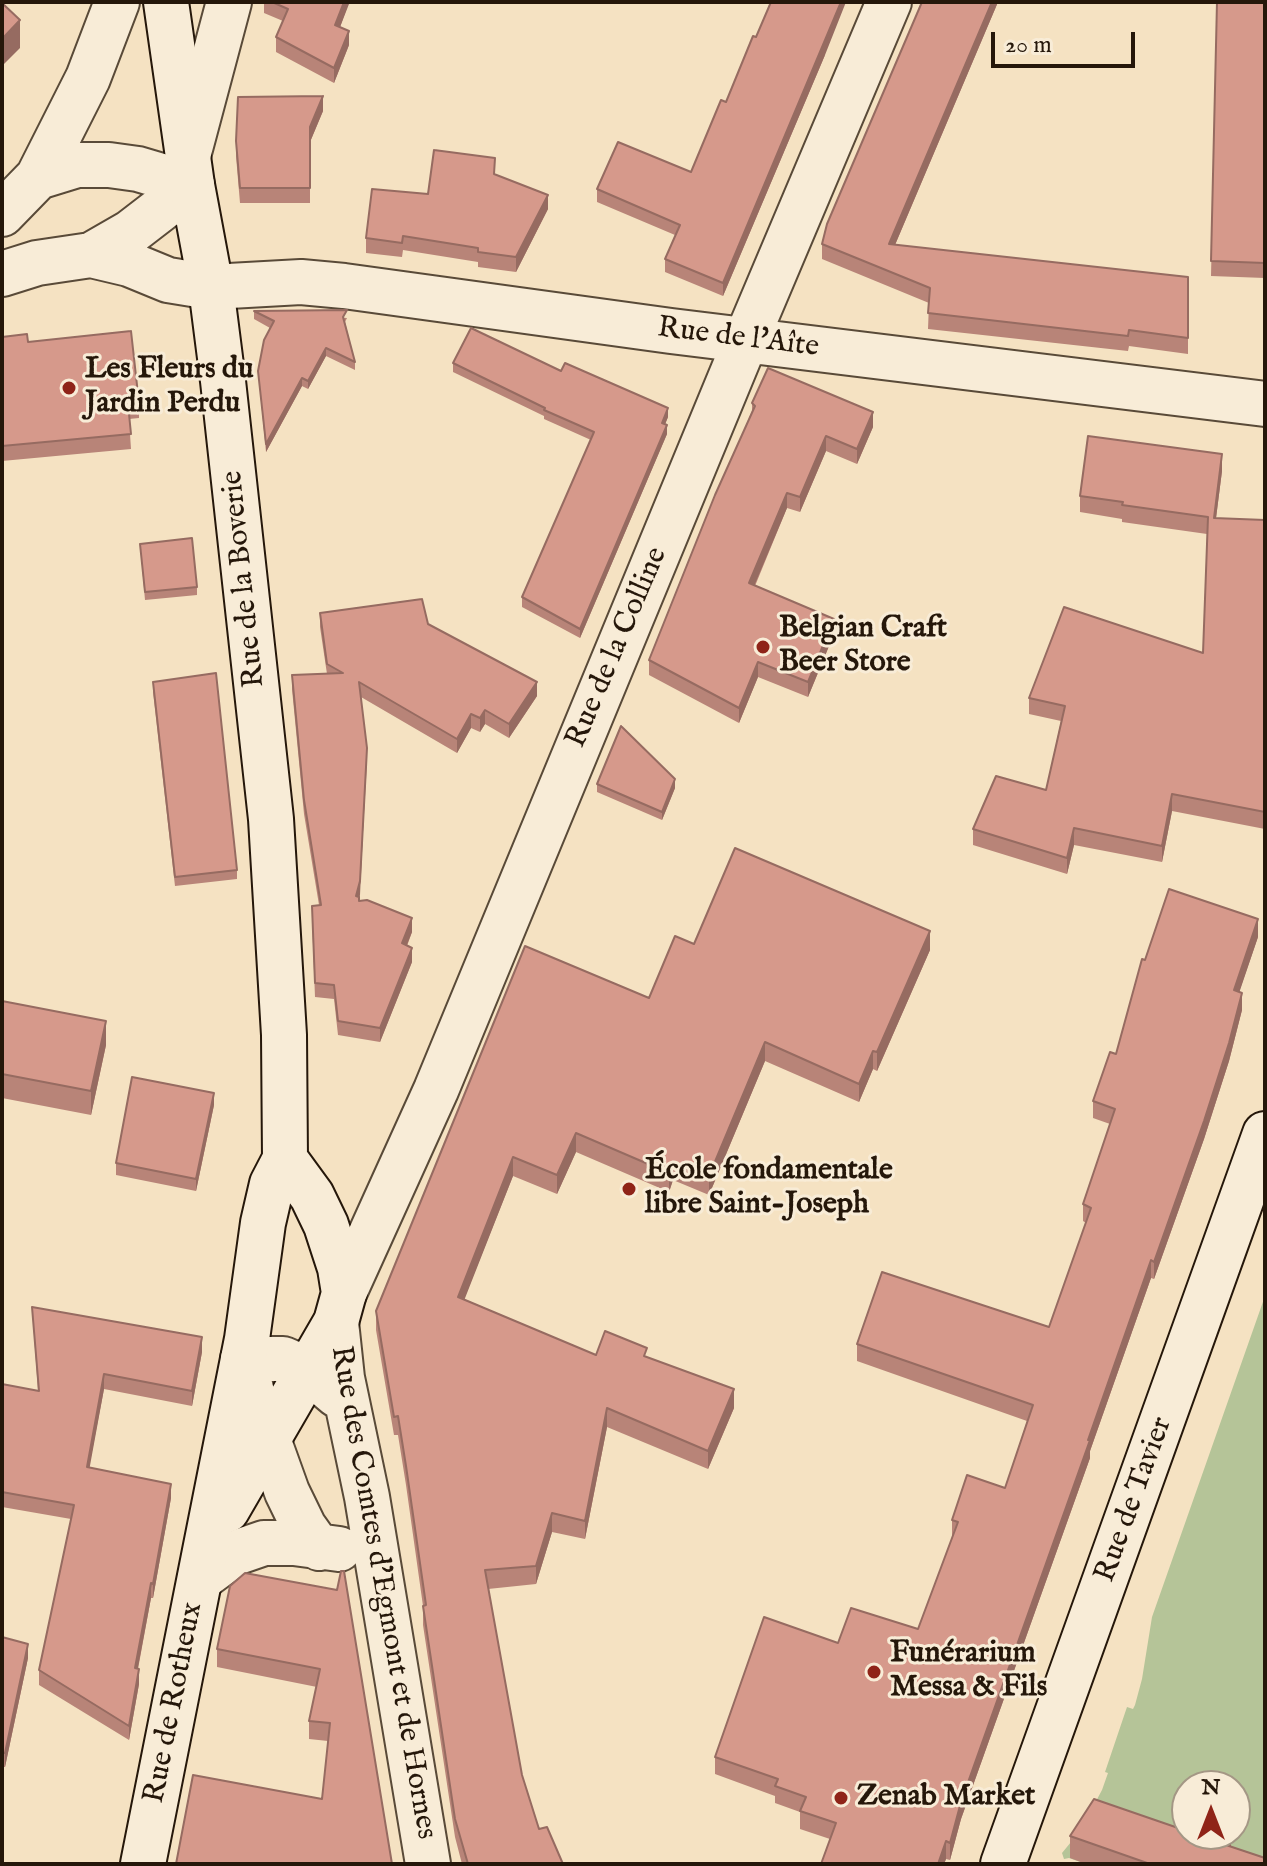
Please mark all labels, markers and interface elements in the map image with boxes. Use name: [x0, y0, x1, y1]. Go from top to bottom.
scale bar: [995, 16, 1139, 66]
text: 20 m: [1005, 30, 1052, 61]
street label: Rue de l'Aîte: [655, 311, 821, 367]
place label: Les Fleurs du Jardin Perdu: [85, 353, 254, 424]
marker: Les Fleurs du Jardin Perdu: [60, 379, 78, 397]
street label: Rue de la Boverie: [216, 469, 274, 689]
street label: Rue de la Colline: [560, 542, 676, 754]
place label: Belgian Craft Beer Store: [779, 612, 947, 682]
marker: Belgian Craft Beer Store: [754, 638, 772, 656]
place label: École fondamentale libre Saint-Joseph: [645, 1154, 893, 1224]
marker: École fondamentale libre Saint-Joseph: [620, 1180, 638, 1198]
street label: Rue des Comtes d'Egmont et de Hornes: [321, 1344, 443, 1842]
street label: Rue de Tavier: [1088, 1413, 1182, 1587]
street label: Rue de Rotheux: [138, 1600, 212, 1806]
place label: Funérarium Messa & Fils: [890, 1637, 1047, 1708]
marker: Funérarium Messa & Fils: [865, 1663, 883, 1681]
north arrow: [1171, 1770, 1251, 1850]
text: N: [1201, 1774, 1221, 1802]
place label: Zenab Market: [857, 1780, 1035, 1816]
marker: Zenab Market: [832, 1789, 850, 1807]

